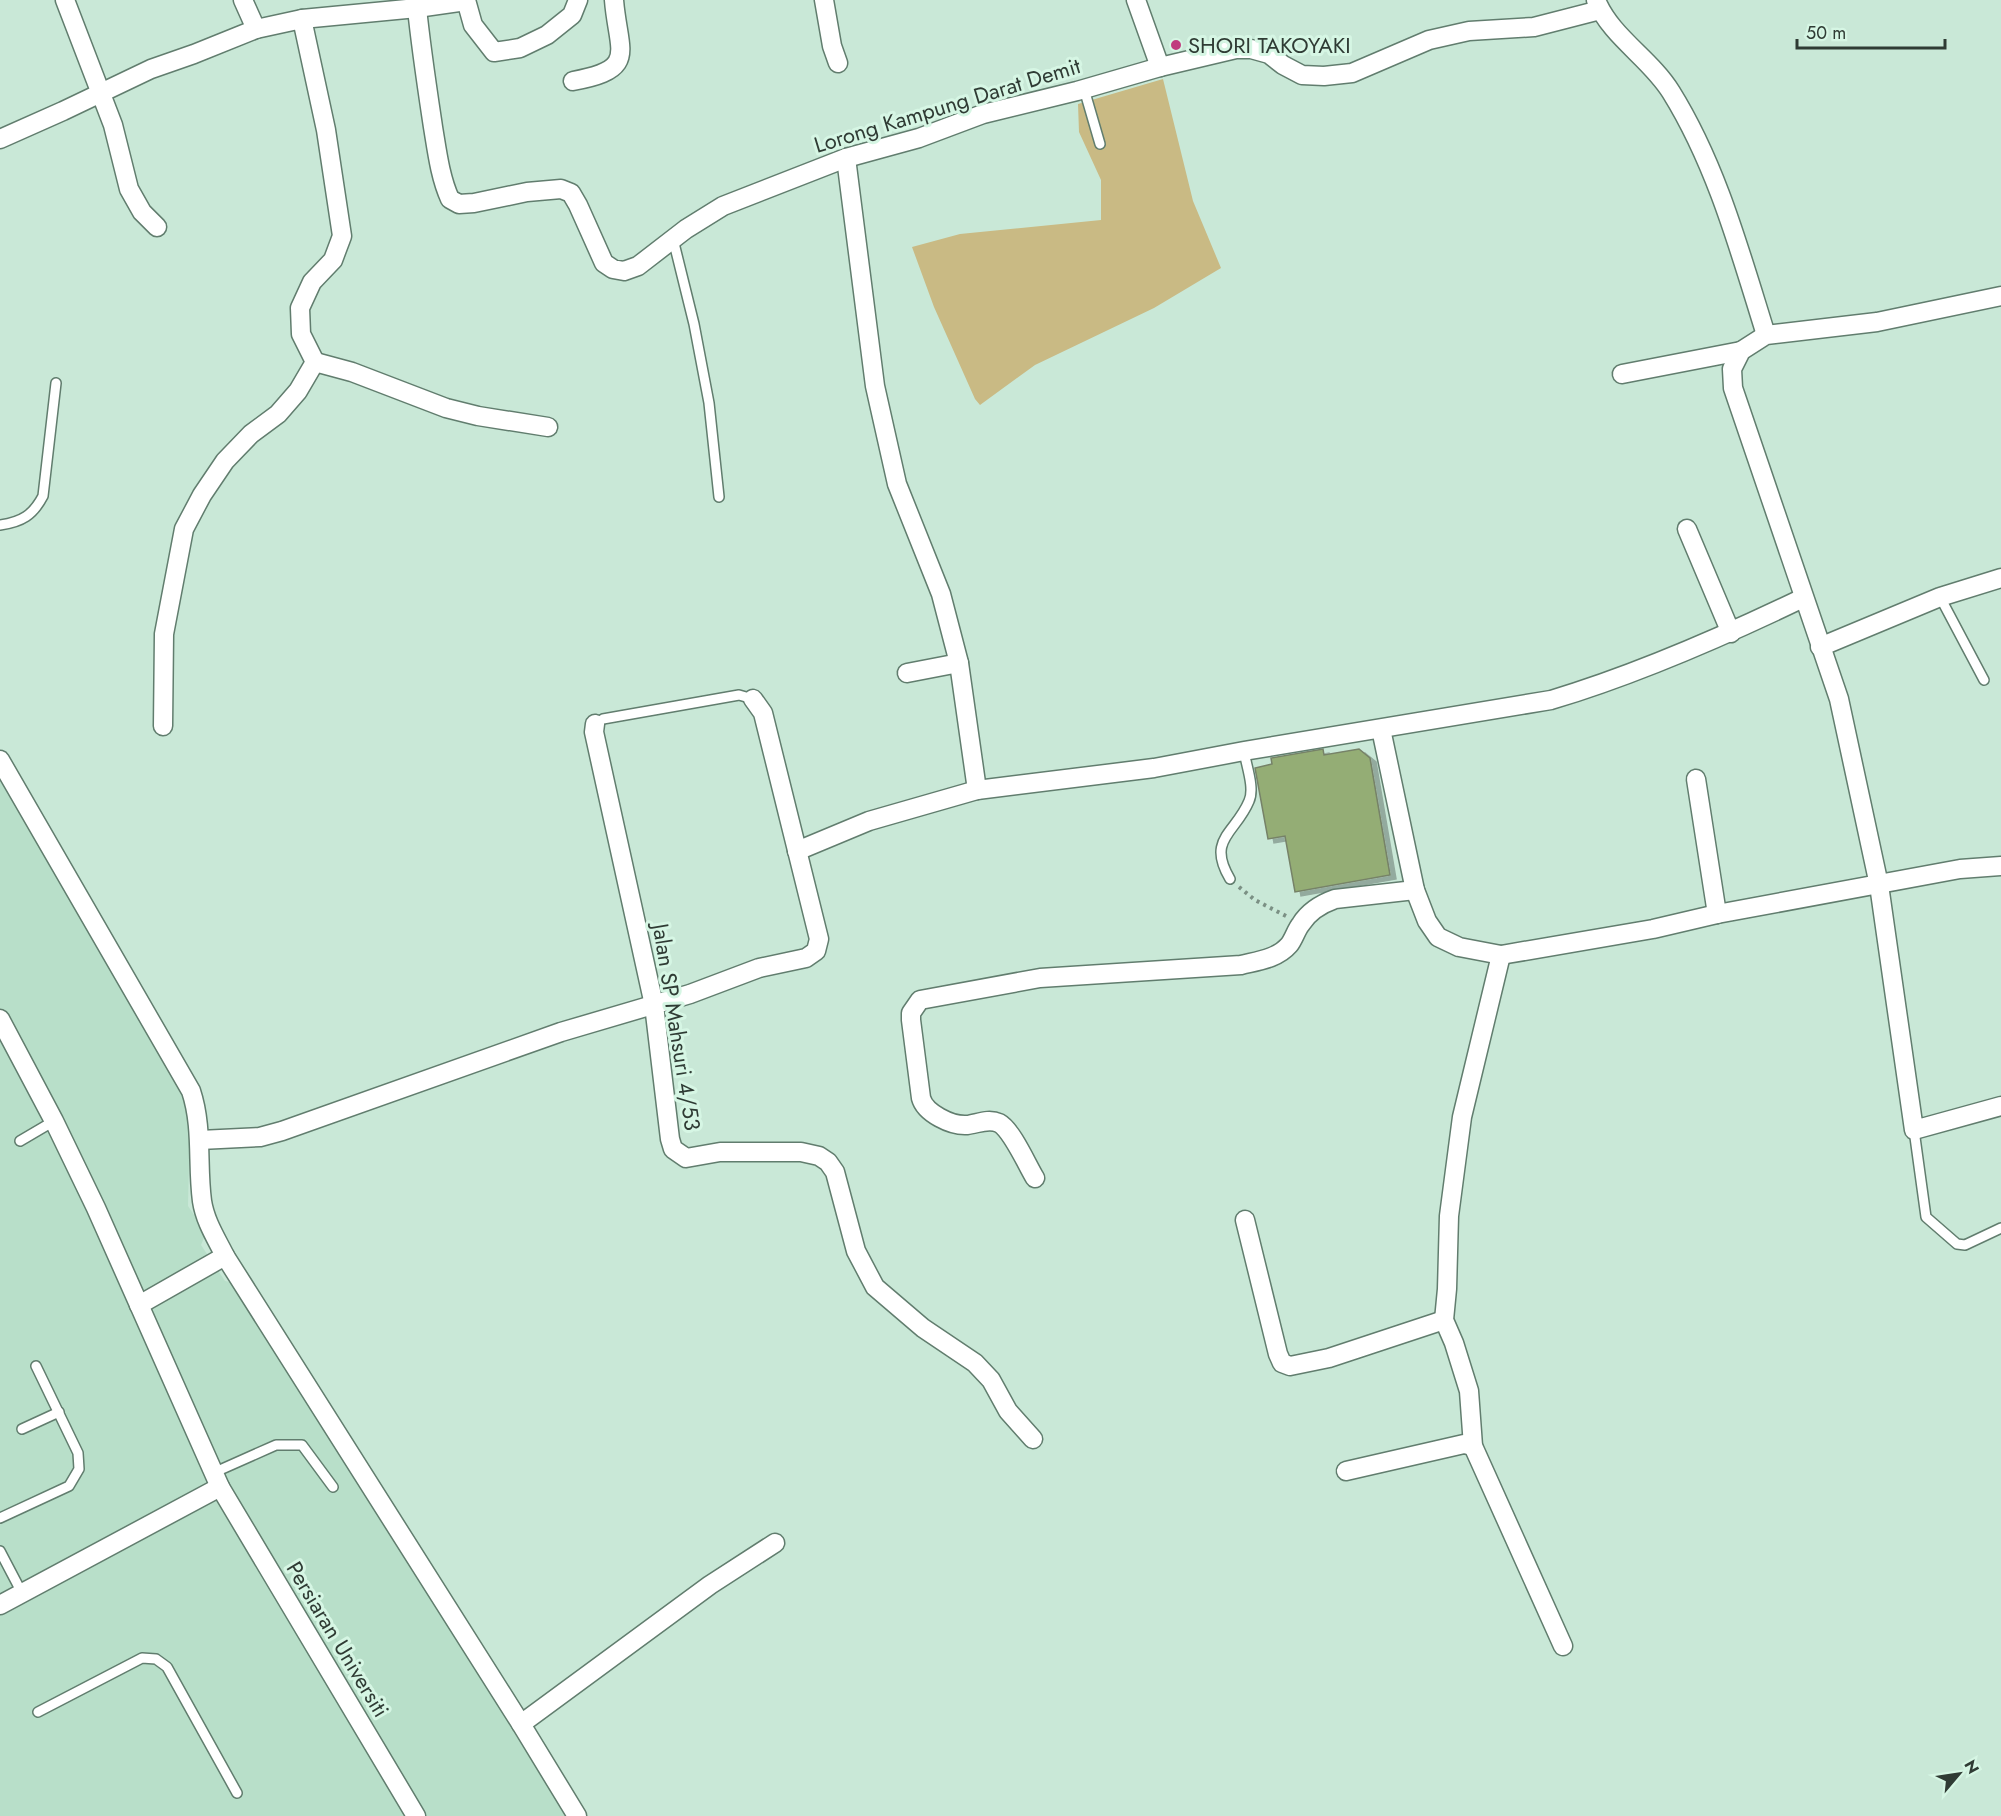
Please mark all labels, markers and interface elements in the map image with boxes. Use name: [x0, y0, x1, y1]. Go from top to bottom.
scale bar: [1797, 12, 1946, 50]
text: 50 m: [1806, 20, 1846, 46]
place label: SHORI TAKOYAKI: [1188, 29, 1351, 61]
marker: SHORI TAKOYAKI: [1169, 38, 1183, 52]
street label: Lorong Kampung Darat Demit: [810, 49, 1085, 161]
street label: Jalan SP Mahsuri 4/53: [644, 918, 709, 1133]
street label: Persiaran Universiti: [279, 1555, 397, 1723]
north arrow: [1929, 1744, 1989, 1804]
text: N: [1959, 1756, 1985, 1778]

